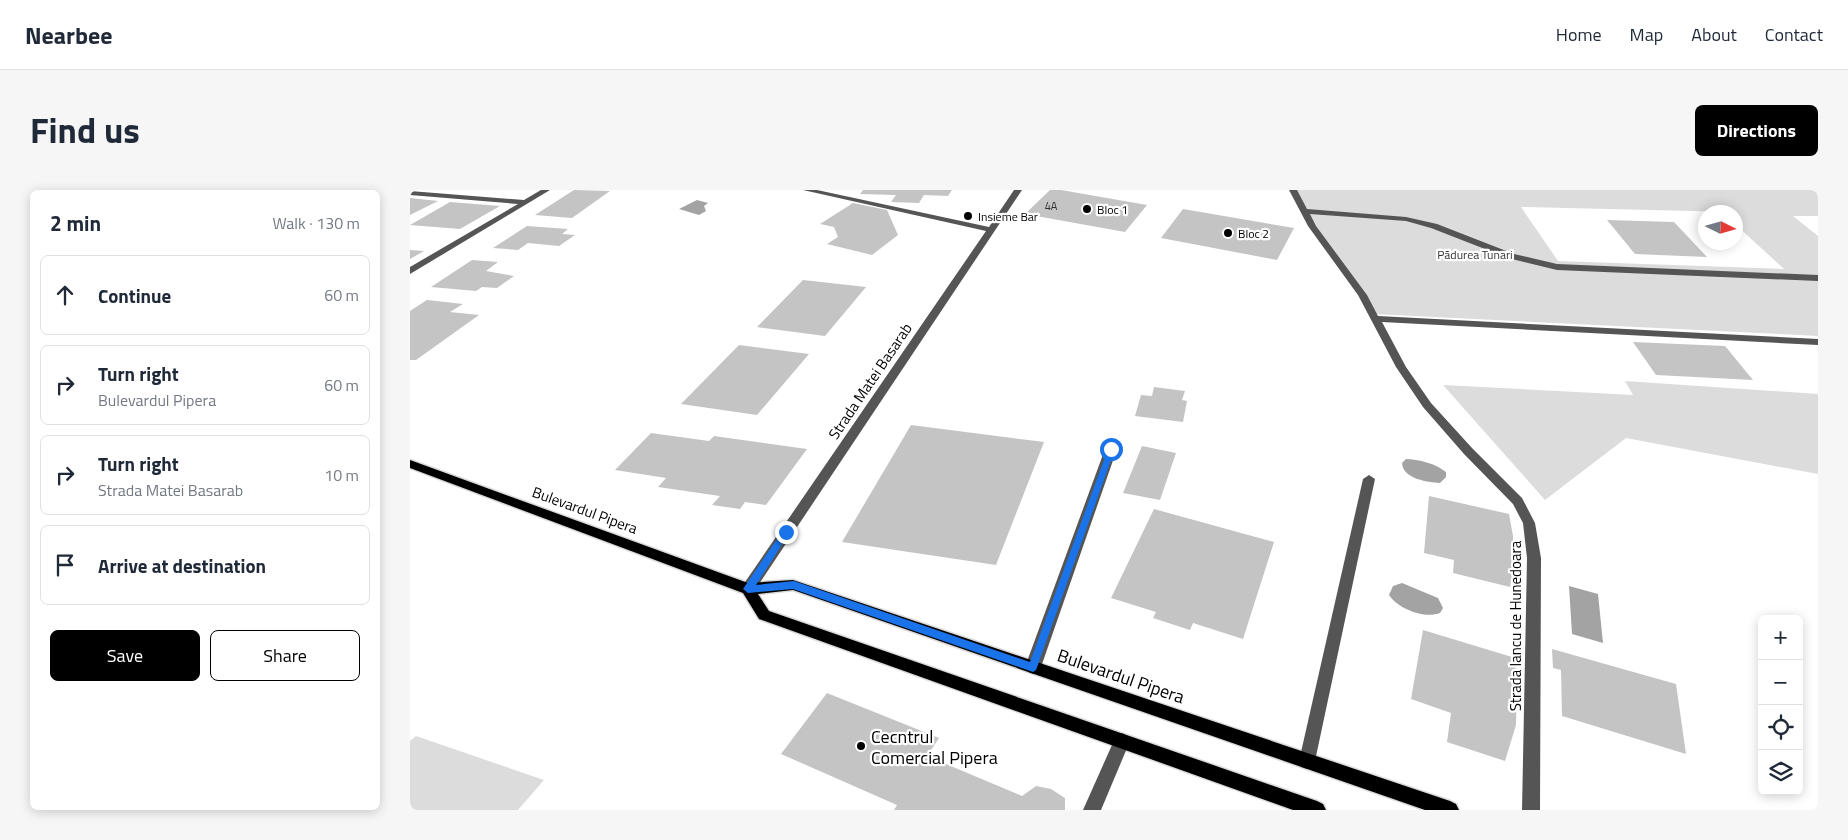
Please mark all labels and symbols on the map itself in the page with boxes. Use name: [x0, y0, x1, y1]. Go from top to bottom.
house number: 4A: [1045, 198, 1058, 214]
place label: Bloc 1: [1097, 200, 1128, 219]
marker: Bloc 1: [1081, 203, 1093, 215]
north arrow: [1698, 205, 1743, 250]
place label: Insieme Bar: [978, 207, 1038, 226]
marker: Insieme Bar: [962, 210, 974, 222]
place label: Bloc 2: [1238, 224, 1269, 243]
marker: Bloc 2: [1222, 227, 1234, 239]
park label: Pădurea Tunari: [1437, 245, 1513, 264]
street label: Strada Matei Basarab: [822, 318, 918, 444]
route start: [1100, 438, 1123, 461]
street label: Bulevardul Pipera: [529, 480, 641, 540]
route end: [775, 521, 798, 544]
street label: Strada Iancu de Hunedoara: [1504, 540, 1527, 711]
street label: Bulevardul Pipera: [1054, 642, 1188, 710]
place label: Cecntrul Comercial Pipera: [871, 723, 998, 771]
marker: Cecntrul Comercial Pipera: [855, 740, 867, 752]

